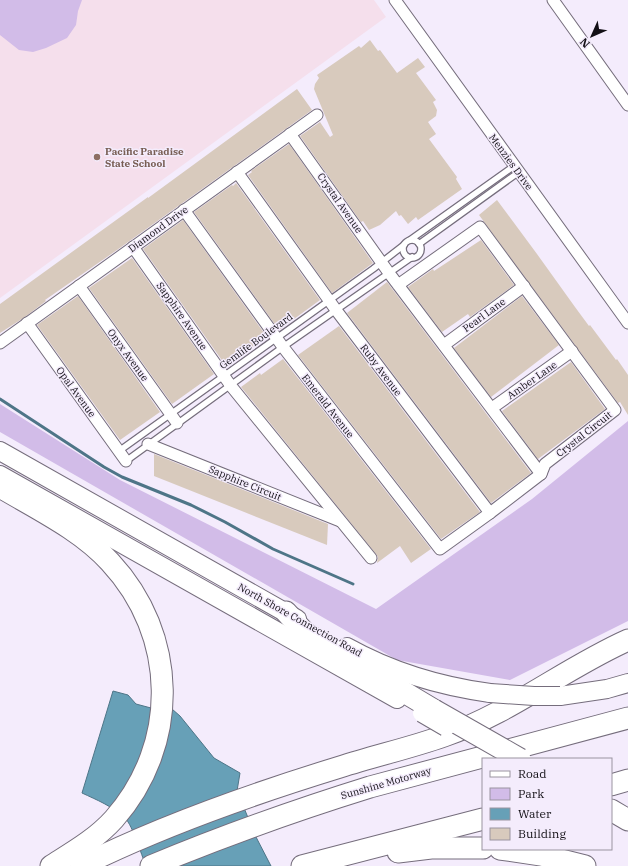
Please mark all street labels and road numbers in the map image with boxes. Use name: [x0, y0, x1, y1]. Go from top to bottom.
street label: Menzies Drive: [486, 131, 536, 193]
street label: Crystal Avenue: [314, 170, 366, 236]
street label: Diamond Drive: [126, 203, 190, 255]
street label: Sapphire Avenue: [154, 279, 210, 353]
street label: Pearl Lane: [460, 295, 508, 335]
street label: Gemlife Boulevard: [217, 310, 295, 372]
street label: Onyx Avenue: [105, 326, 151, 384]
street label: Ruby Avenue: [357, 341, 405, 399]
street label: Amber Lane: [505, 358, 559, 402]
street label: Opal Avenue: [53, 364, 99, 420]
street label: Emerald Avenue: [299, 371, 357, 441]
street label: Crystal Circuit: [553, 408, 615, 460]
street label: Sapphire Circuit: [207, 463, 284, 504]
street label: North Shore Connection Road: [236, 580, 364, 660]
street label: Sunshine Motorway: [339, 764, 433, 802]

